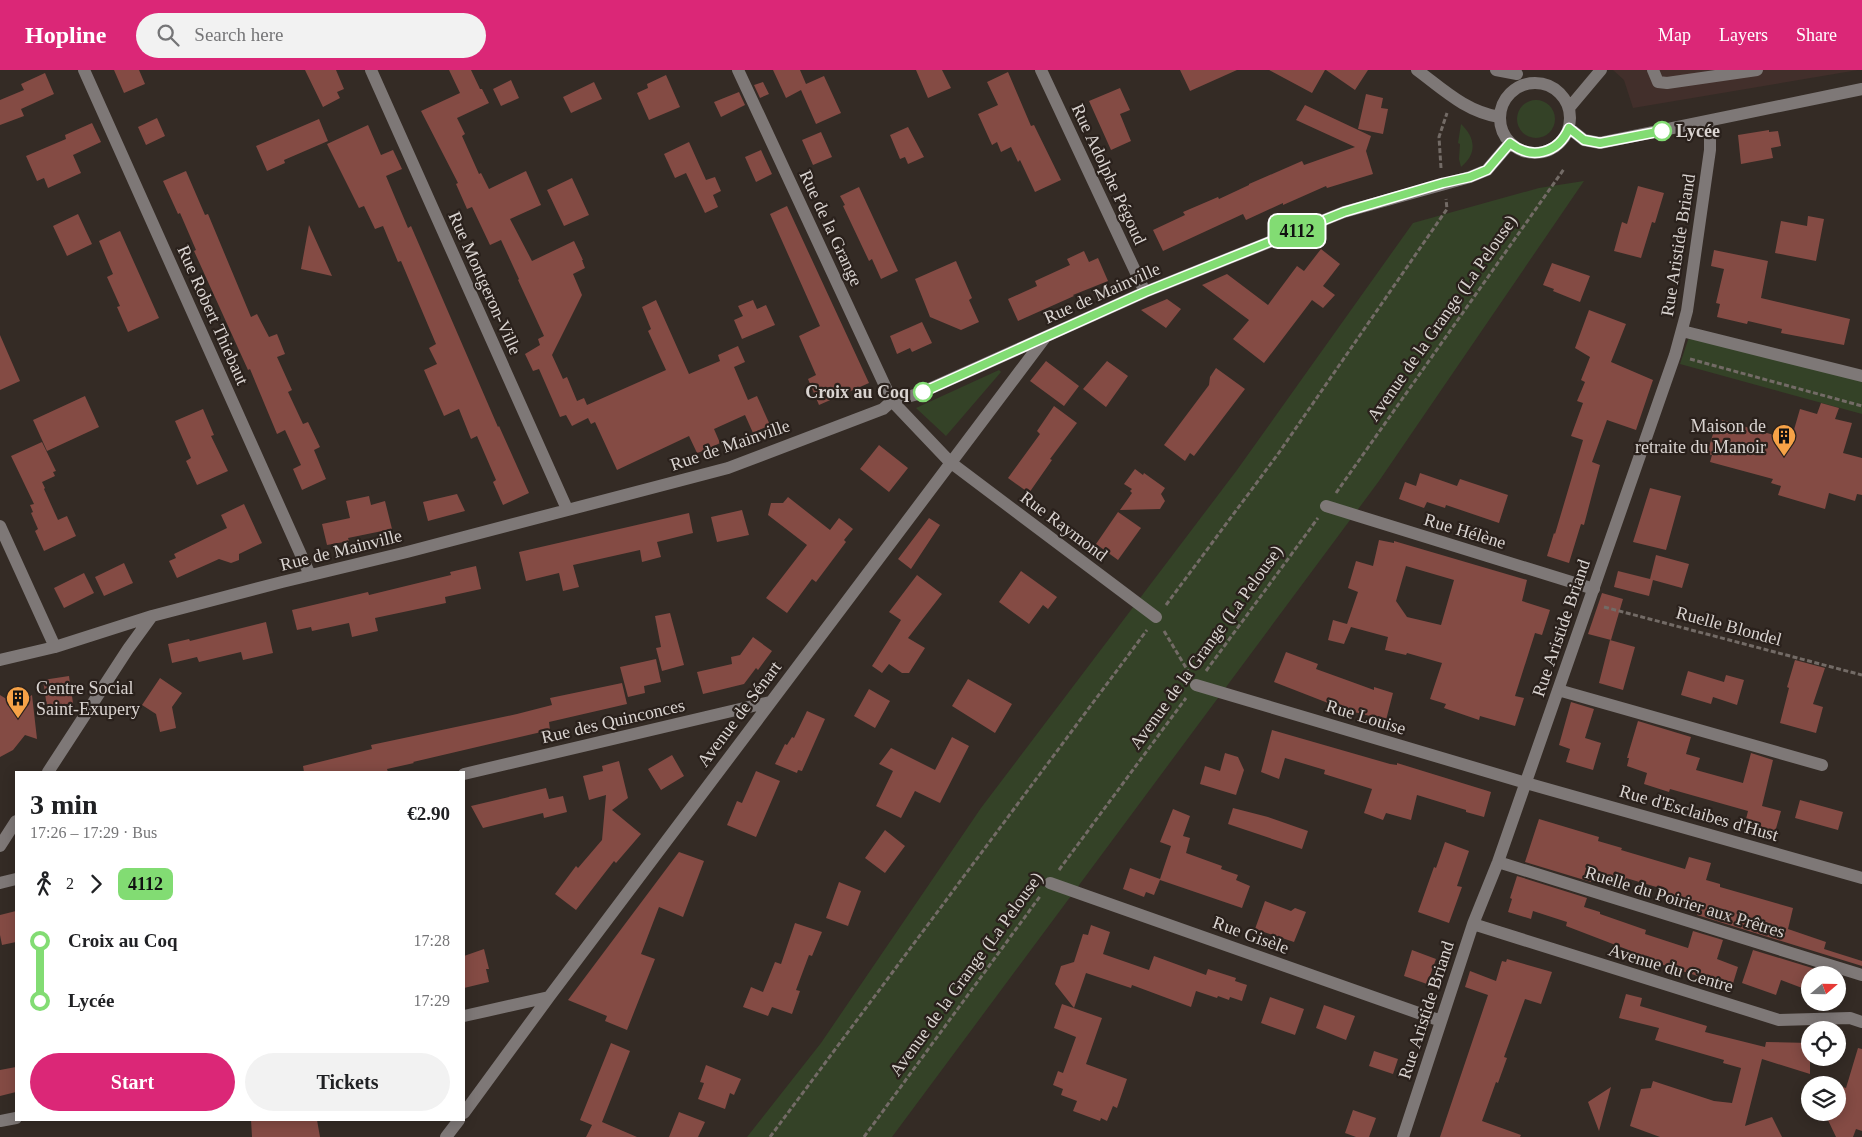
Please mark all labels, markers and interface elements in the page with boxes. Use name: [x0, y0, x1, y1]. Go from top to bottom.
search box: [136, 13, 486, 58]
icon: search: [154, 21, 182, 49]
text: Hopline: [25, 22, 106, 48]
text: Search here: [194, 24, 284, 45]
text: Map: [1658, 25, 1691, 45]
text: Layers: [1719, 25, 1768, 45]
text: Share: [1796, 25, 1837, 45]
street label: Rue Adolphe Pégoud: [1068, 100, 1150, 248]
marker: Lycée: [1652, 121, 1672, 141]
place label: Lycée: [1676, 121, 1720, 141]
street label: Rue de la Grange: [795, 167, 867, 289]
street label: Rue Aristide Briand: [1657, 172, 1699, 318]
street label: Rue Montgeron-Ville: [444, 208, 526, 358]
street label: Avenue de la Grange (La Pelouse): [1363, 211, 1522, 426]
line badge: 4112: [1262, 215, 1332, 247]
text: 4112: [1279, 221, 1315, 241]
street label: Rue Robert Thiebaut: [173, 242, 253, 388]
street label: Rue de Mainville: [1041, 258, 1163, 328]
place label: Croix au Coq: [805, 382, 909, 402]
marker: Croix au Coq: [913, 382, 933, 402]
street label: Rue de Mainville: [668, 415, 792, 475]
place label: Maison de retraite du Manoir: [1635, 416, 1766, 457]
building icon: Maison de retraite du Manoir: [1771, 423, 1797, 457]
street label: Rue Raymond: [1017, 487, 1111, 565]
street label: Rue Hélène: [1422, 509, 1508, 553]
street label: Rue de Mainville: [278, 525, 404, 575]
street label: Avenue de la Grange (La Pelouse): [1125, 541, 1288, 753]
street label: Rue Aristide Briand: [1528, 557, 1594, 699]
street label: Ruelle Blondel: [1674, 602, 1784, 650]
street label: Avenue de Sénart: [693, 657, 785, 771]
place label: Centre Social Saint-Exupery: [36, 678, 140, 719]
building icon: Centre Social Saint-Exupery: [5, 685, 31, 719]
street label: Rue des Quinconces: [539, 695, 687, 747]
street label: Rue Louise: [1324, 695, 1408, 739]
street label: Rue d'Esclaibes d'Hust: [1617, 781, 1781, 845]
text: 3 min: [30, 789, 98, 820]
text: €2.90: [407, 803, 450, 824]
text: 17:26 – 17:29 · Bus: [30, 824, 157, 841]
street label: Ruelle du Poirier aux Prêtres: [1583, 862, 1787, 942]
street label: Avenue de la Grange (La Pelouse): [885, 868, 1048, 1080]
icon: walk: [30, 870, 58, 898]
icon: forward: [82, 870, 110, 898]
text: 4112: [128, 874, 163, 894]
text: 2: [66, 875, 74, 892]
street label: Rue Gisèle: [1210, 912, 1292, 958]
text: Croix au Coq: [68, 930, 177, 951]
text: 17:28: [414, 932, 450, 949]
street label: Rue Aristide Briand: [1394, 938, 1458, 1082]
street label: Avenue du Centre: [1606, 939, 1736, 997]
north arrow: [1801, 966, 1846, 1011]
map controls: [1801, 966, 1846, 1121]
text: Lycée: [68, 990, 114, 1011]
text: 17:29: [414, 992, 450, 1009]
button: locate: [1801, 1021, 1846, 1066]
button: Start: [30, 1053, 235, 1111]
button: Tickets: [245, 1053, 450, 1111]
button: layers: [1801, 1076, 1846, 1121]

